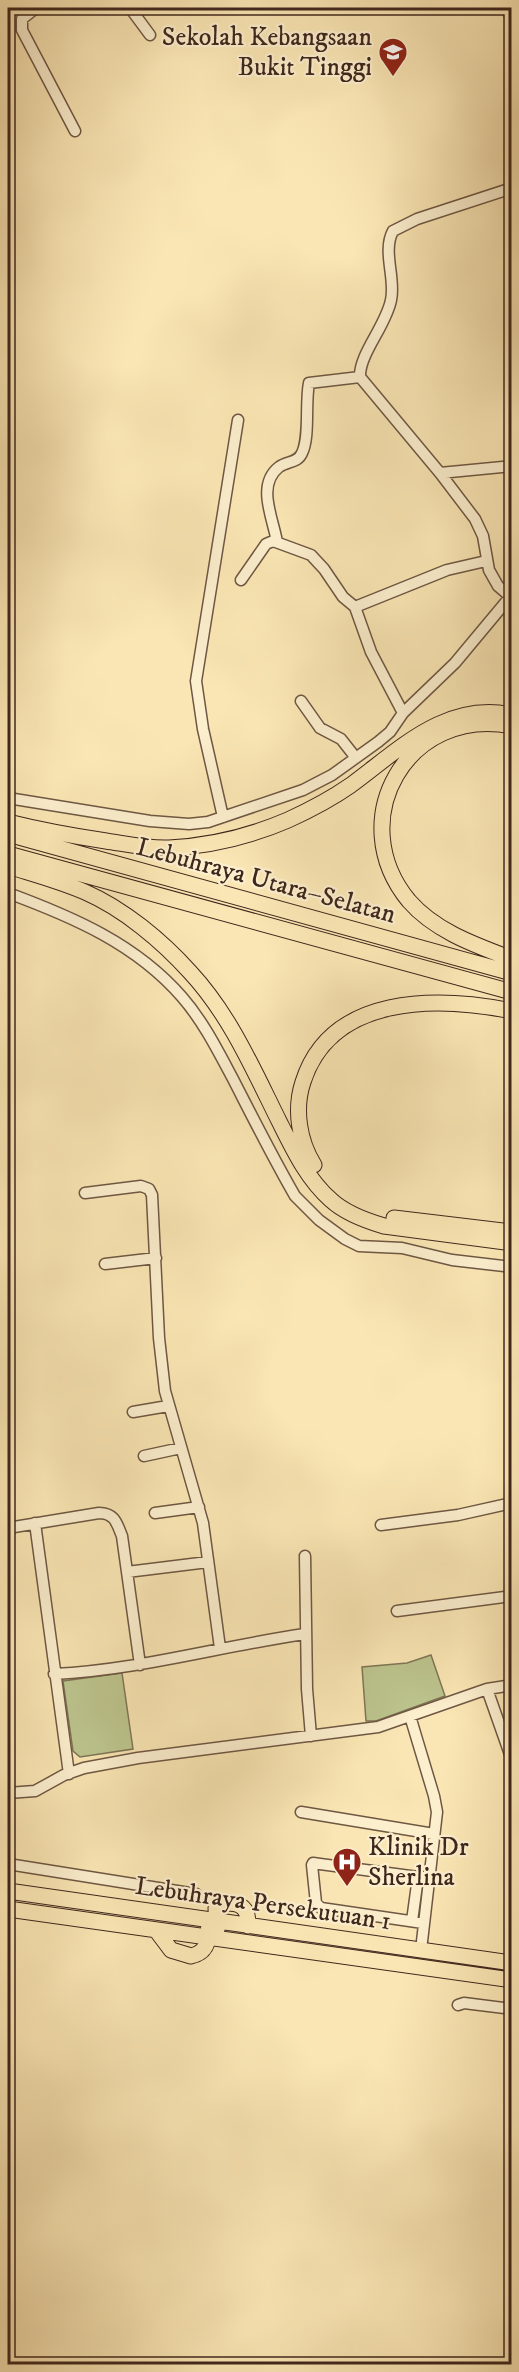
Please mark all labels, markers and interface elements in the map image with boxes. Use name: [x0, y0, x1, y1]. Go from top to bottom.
place label: Sekolah Kebangsaan Bukit Tinggi: [162, 21, 372, 84]
school or university icon: Sekolah Kebangsaan Bukit Tinggi: [377, 36, 409, 78]
street label: Lebuhraya Utara–Selatan: [133, 831, 400, 932]
place label: Klinik Dr Sherlina: [368, 1831, 469, 1894]
hospital icon: Klinik Dr Sherlina: [331, 1846, 363, 1888]
street label: Lebuhraya Persekutuan 1: [133, 1870, 393, 1938]

